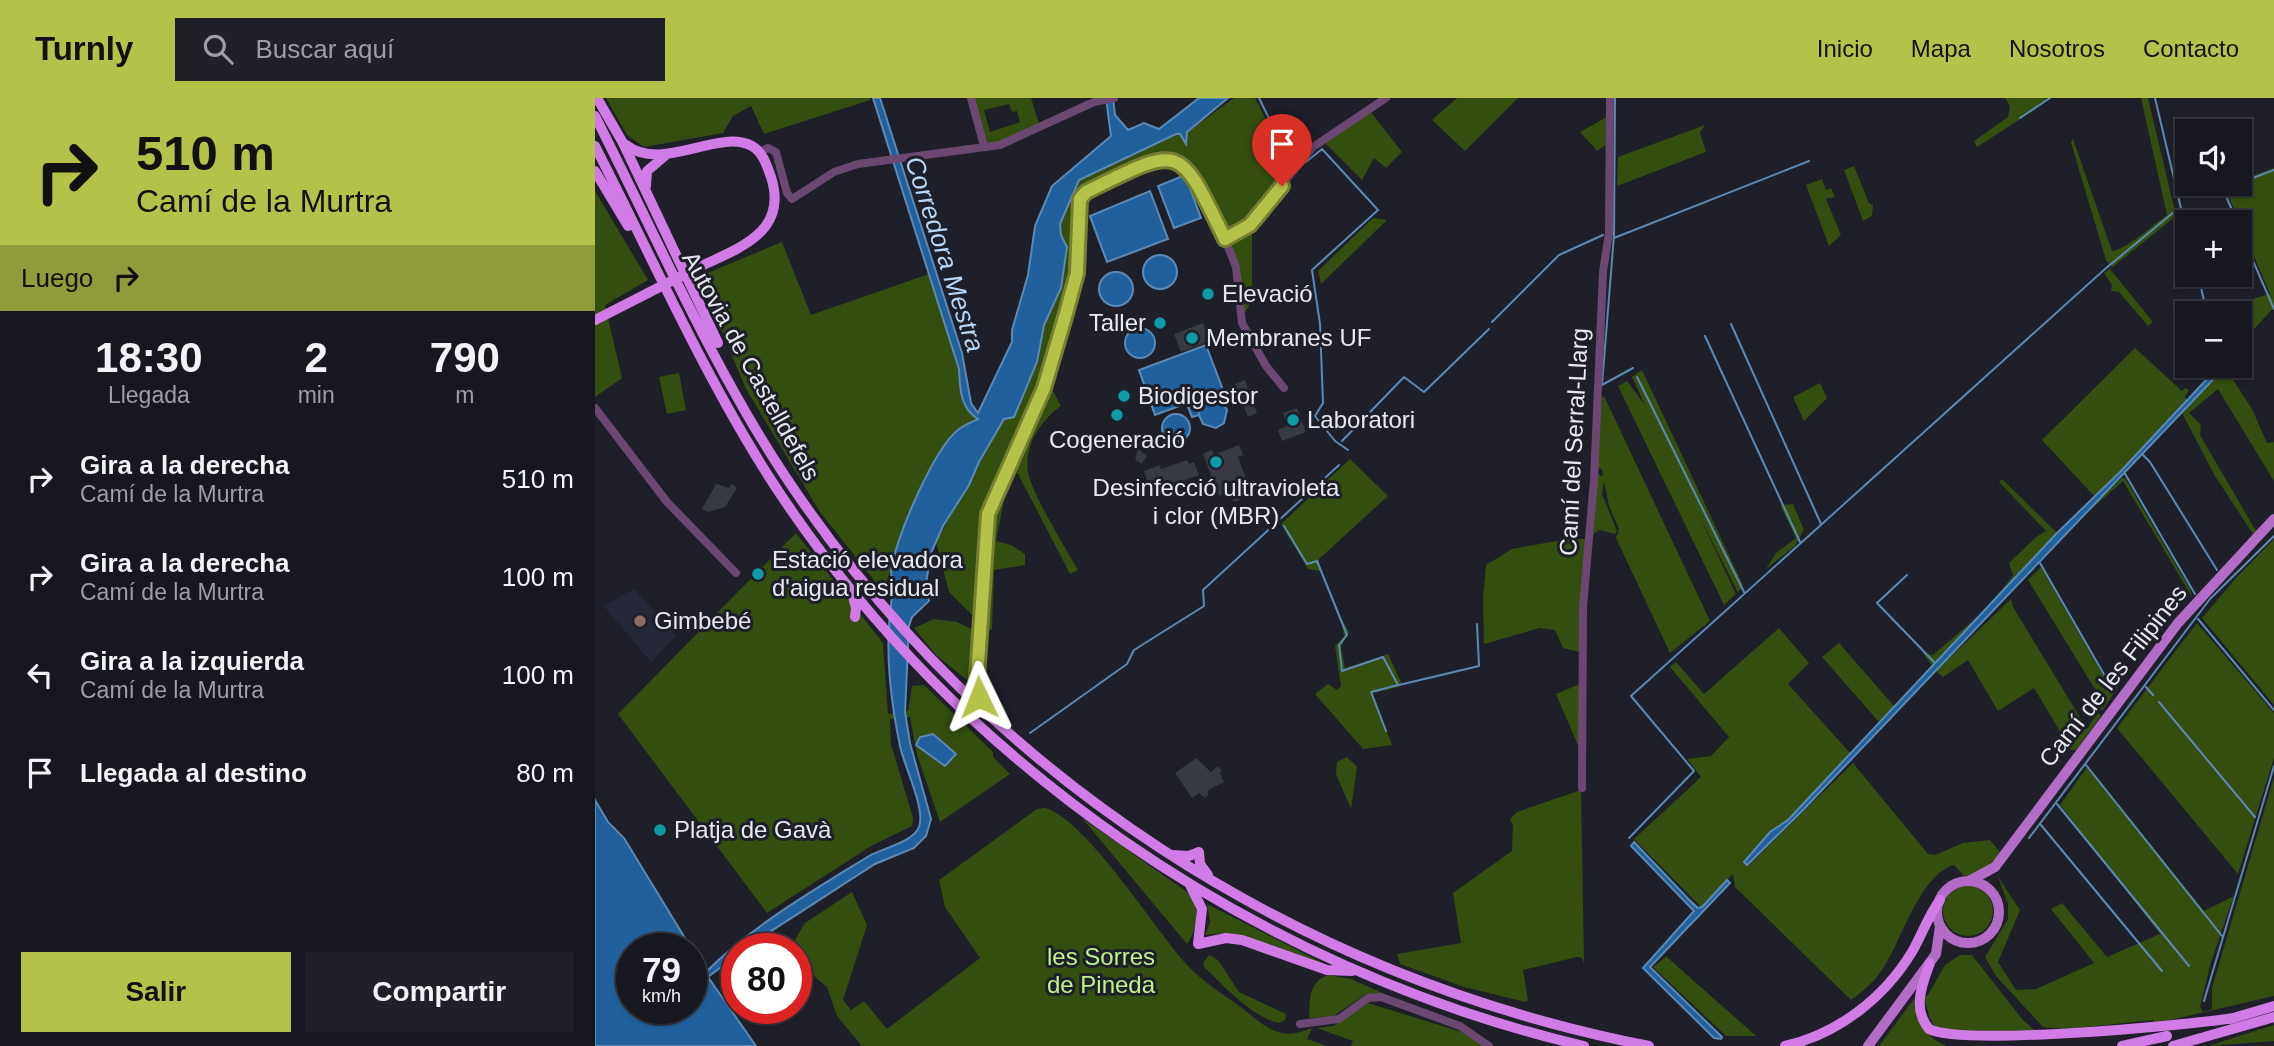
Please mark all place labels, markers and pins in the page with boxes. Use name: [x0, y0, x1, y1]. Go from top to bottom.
pin: [1252, 114, 1312, 186]
place label: Elevació: [1222, 280, 1313, 307]
marker: Elevació: [1200, 286, 1216, 302]
place label: Taller: [1089, 309, 1146, 336]
marker: Taller: [1152, 315, 1168, 331]
place label: Membranes UF: [1206, 324, 1371, 351]
marker: Membranes UF: [1184, 330, 1200, 346]
place label: Biodigestor: [1138, 382, 1258, 409]
marker: Biodigestor: [1116, 388, 1132, 404]
place label: Laboratori: [1307, 406, 1415, 433]
marker: Cogeneració: [1109, 407, 1125, 423]
marker: Laboratori: [1285, 412, 1301, 428]
place label: Cogeneració: [1049, 426, 1185, 453]
marker: Desinfecció ultravioleta i clor (MBR): [1208, 454, 1224, 470]
place label: Desinfecció ultravioleta i clor (MBR): [1093, 474, 1340, 529]
place label: Estació elevadora d'aigua residual: [772, 546, 963, 601]
marker: Estació elevadora d'aigua residual: [750, 566, 766, 582]
place label: Gimbebé: [654, 607, 751, 634]
marker: Gimbebé: [632, 613, 648, 629]
place label: Platja de Gavà: [674, 816, 832, 843]
marker: Platja de Gavà: [652, 822, 668, 838]

